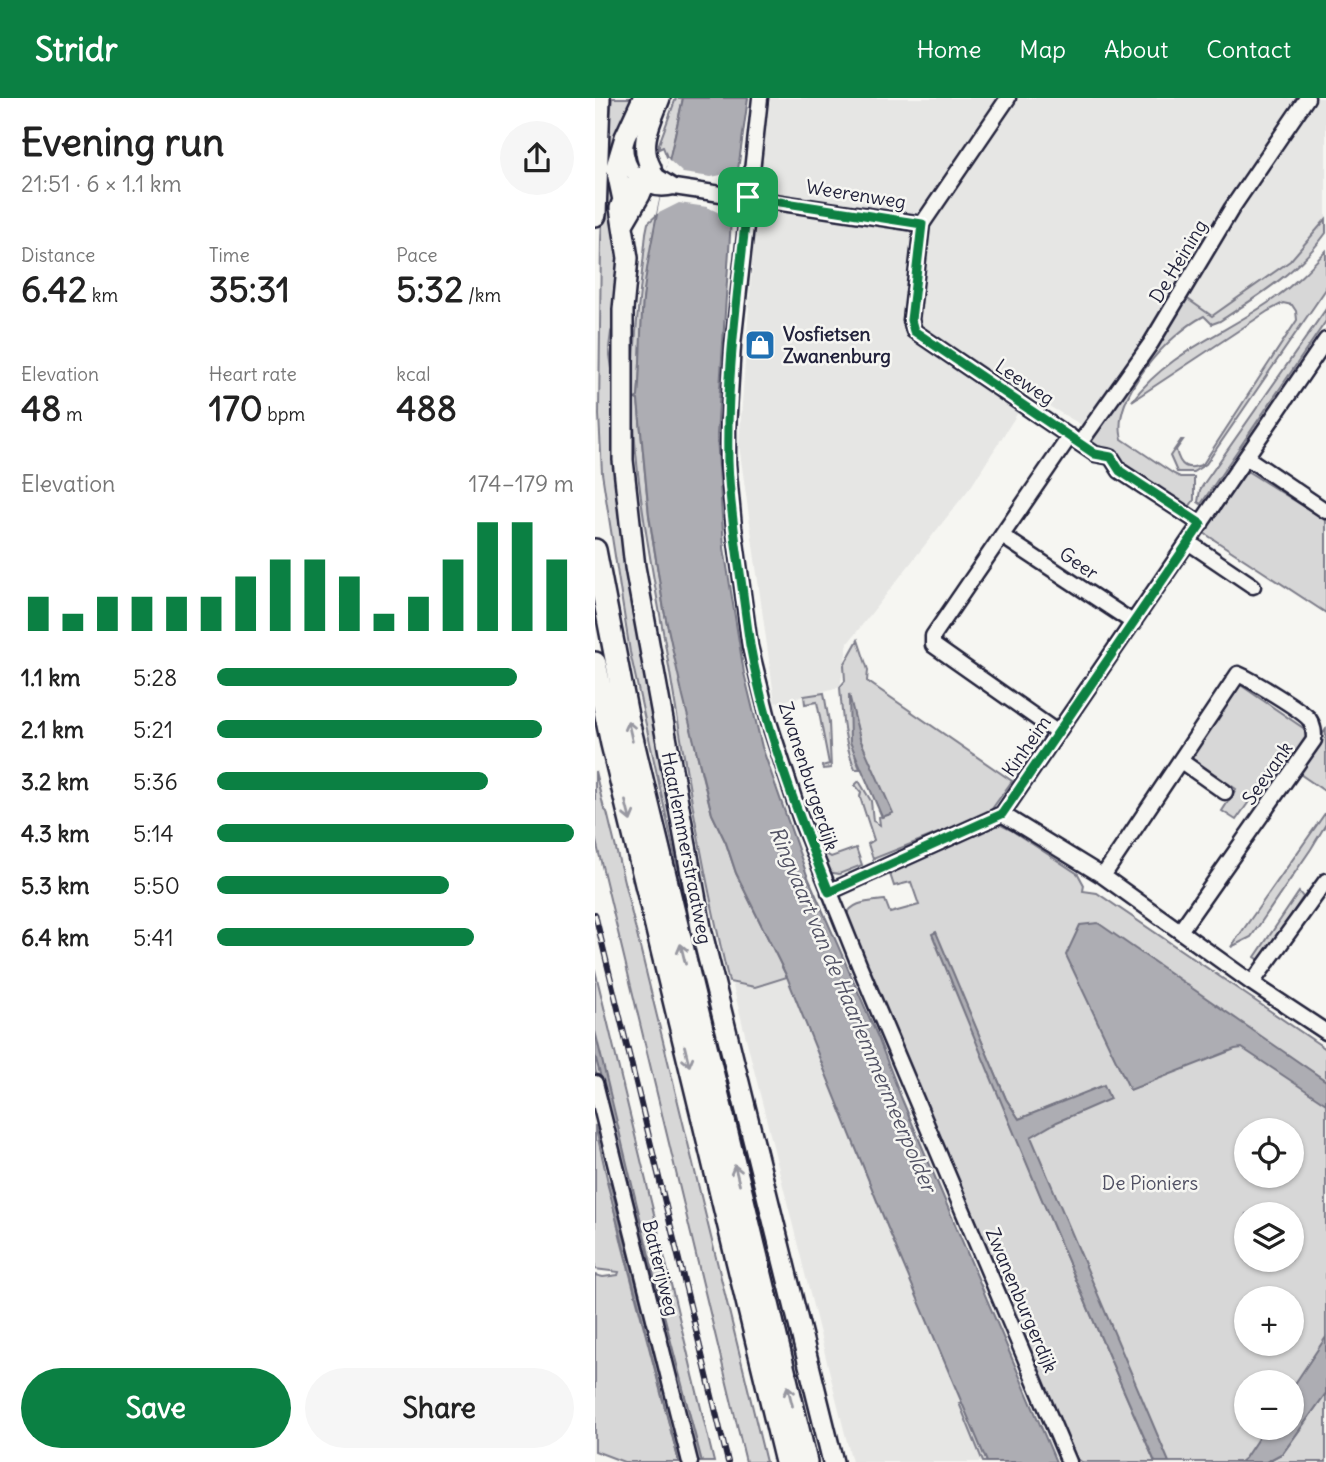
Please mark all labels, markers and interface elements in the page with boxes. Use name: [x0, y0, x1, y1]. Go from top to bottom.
text: Stridr: [35, 28, 118, 70]
text: Home: [917, 34, 981, 64]
text: Map: [1019, 34, 1066, 64]
text: About: [1104, 34, 1168, 64]
text: Contact: [1206, 34, 1291, 64]
text: Evening run: [21, 119, 224, 166]
button: share: [500, 121, 574, 195]
pin: [718, 167, 778, 227]
text: 21:51 · 6 × 1.1 km: [21, 169, 182, 198]
street label: Weerenweg: [804, 174, 908, 214]
icon: arrive: [729, 178, 767, 216]
street label: De Heining: [1144, 215, 1212, 307]
text: Distance: [21, 243, 95, 267]
text: Time: [209, 243, 250, 267]
text: Pace: [396, 243, 438, 267]
text: 6.42: [21, 267, 87, 311]
text: 35:31: [209, 267, 290, 311]
text: 5:32: [396, 267, 463, 311]
text: km: [87, 283, 118, 307]
text: /km: [463, 283, 501, 307]
place label: Vosfietsen Zwanenburg: [783, 322, 891, 368]
shop icon: Vosfietsen Zwanenburg: [743, 328, 777, 362]
street label: Leeweg: [991, 354, 1059, 410]
text: Elevation: [21, 362, 99, 386]
text: Heart rate: [209, 362, 297, 386]
text: kcal: [396, 362, 431, 386]
text: 48: [21, 386, 61, 430]
text: 170: [209, 386, 263, 430]
text: 488: [396, 386, 457, 430]
text: m: [61, 402, 83, 426]
text: bpm: [263, 402, 305, 426]
text: Elevation: [21, 469, 115, 498]
text: 174–179 m: [468, 469, 574, 498]
street label: Geer: [1055, 541, 1103, 585]
text: 1.1 km: [21, 663, 80, 692]
text: 5:28: [133, 663, 177, 692]
street label: Zwanenburgerdijk: [774, 699, 844, 854]
street label: Kinheim: [996, 711, 1056, 781]
text: 2.1 km: [21, 715, 84, 744]
text: 5:21: [133, 715, 173, 744]
one-way arrow: [623, 720, 636, 743]
street label: Seevank: [1237, 736, 1298, 809]
street label: Haarlemmerstraatweg: [657, 750, 717, 946]
text: 3.2 km: [21, 767, 89, 796]
text: 5:36: [133, 767, 178, 796]
one-way arrow: [622, 799, 635, 822]
text: 4.3 km: [21, 819, 90, 848]
text: 5:14: [133, 819, 174, 848]
water label: Ringvaart van de Haarlemmermeerpolder: [763, 822, 944, 1198]
text: 5.3 km: [21, 871, 89, 900]
text: 5:50: [133, 871, 180, 900]
text: 6.4 km: [21, 923, 89, 952]
text: 5:41: [133, 923, 174, 952]
one-way arrow: [676, 943, 689, 965]
one-way arrow: [681, 1044, 695, 1067]
map controls: [1234, 1118, 1304, 1440]
button: locate: [1234, 1118, 1304, 1188]
one-way arrow: [730, 1164, 743, 1187]
park label: De Pioniers: [1102, 1171, 1198, 1195]
button: layers: [1234, 1202, 1304, 1272]
street label: Batterijweg: [637, 1217, 685, 1319]
street label: Zwanenburgerdijk: [981, 1224, 1063, 1376]
button: +: [1234, 1286, 1304, 1356]
button: Save: [21, 1368, 291, 1448]
button: Share: [305, 1368, 574, 1448]
button: −: [1234, 1370, 1304, 1440]
one-way arrow: [783, 1385, 796, 1408]

